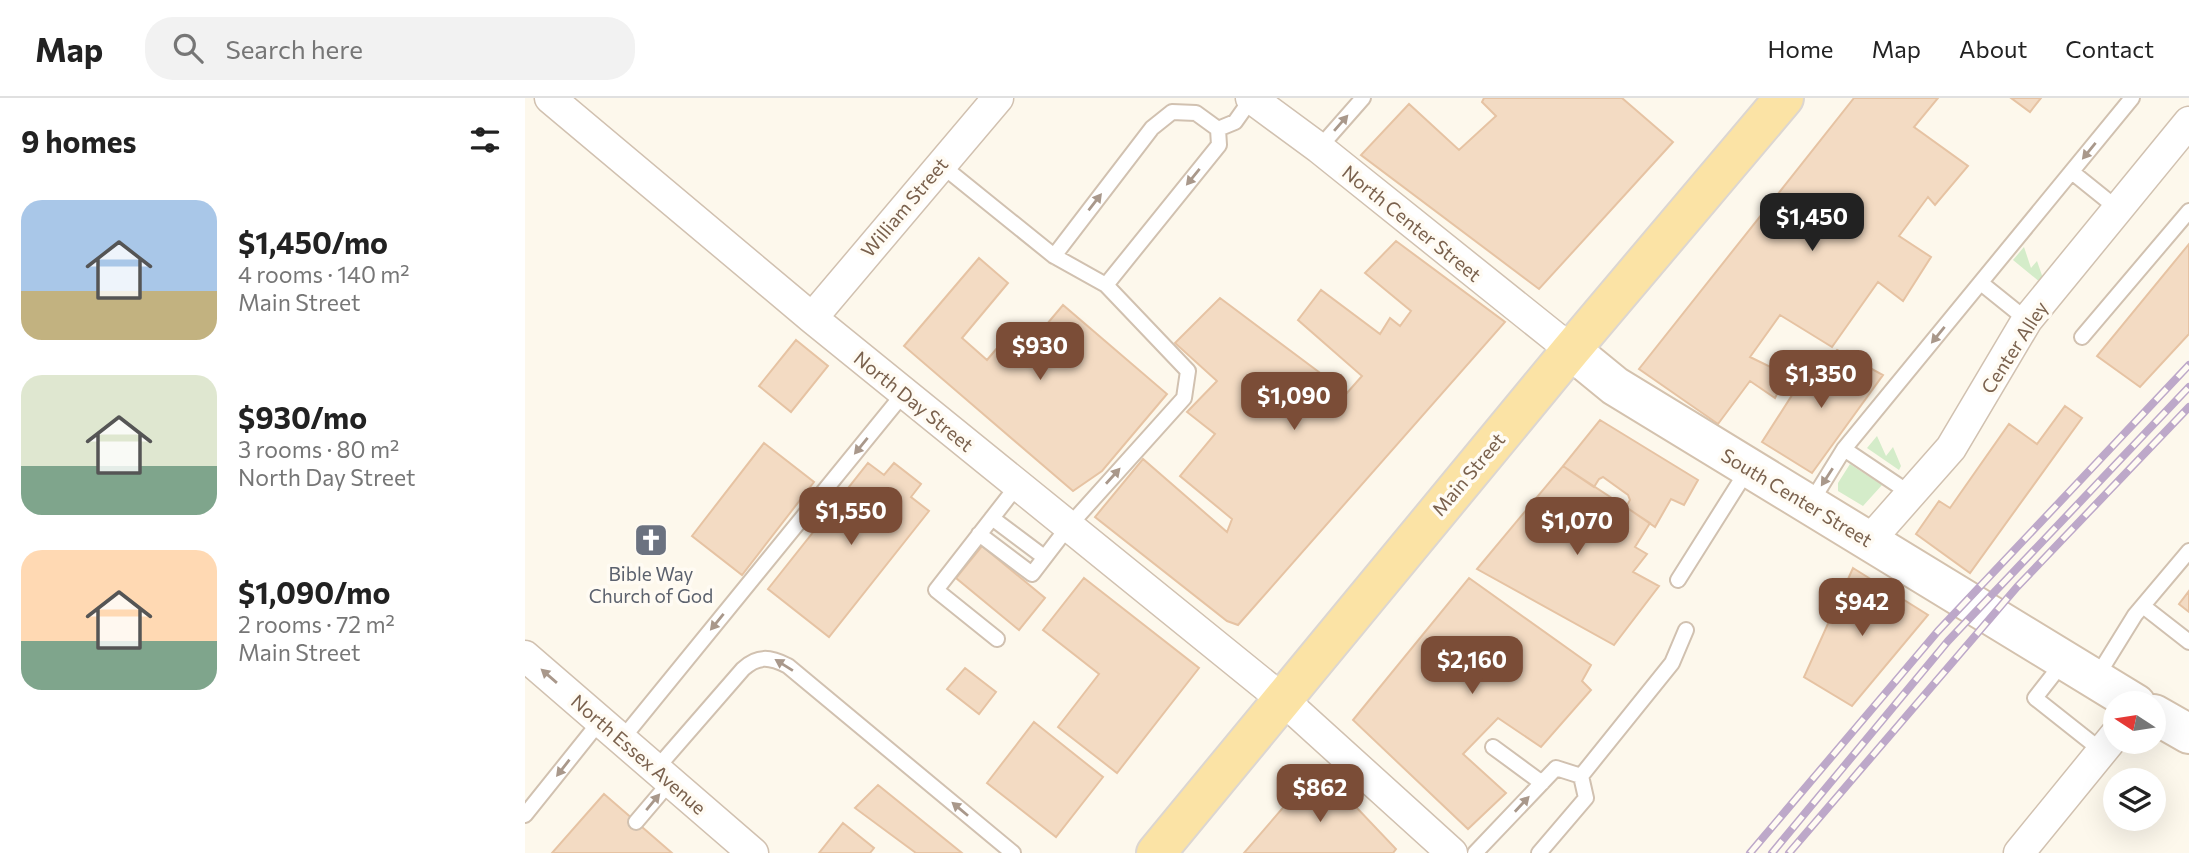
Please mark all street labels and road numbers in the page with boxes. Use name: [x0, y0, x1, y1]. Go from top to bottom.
street label: William Street: [856, 152, 952, 261]
street label: North Center Street: [1338, 160, 1486, 286]
street label: Center Alley: [1976, 296, 2052, 397]
street label: North Day Street: [850, 346, 978, 456]
street label: Main Street: [1427, 428, 1509, 520]
street label: South Center Street: [1717, 443, 1877, 551]
street label: North Essex Avenue: [567, 689, 711, 819]

